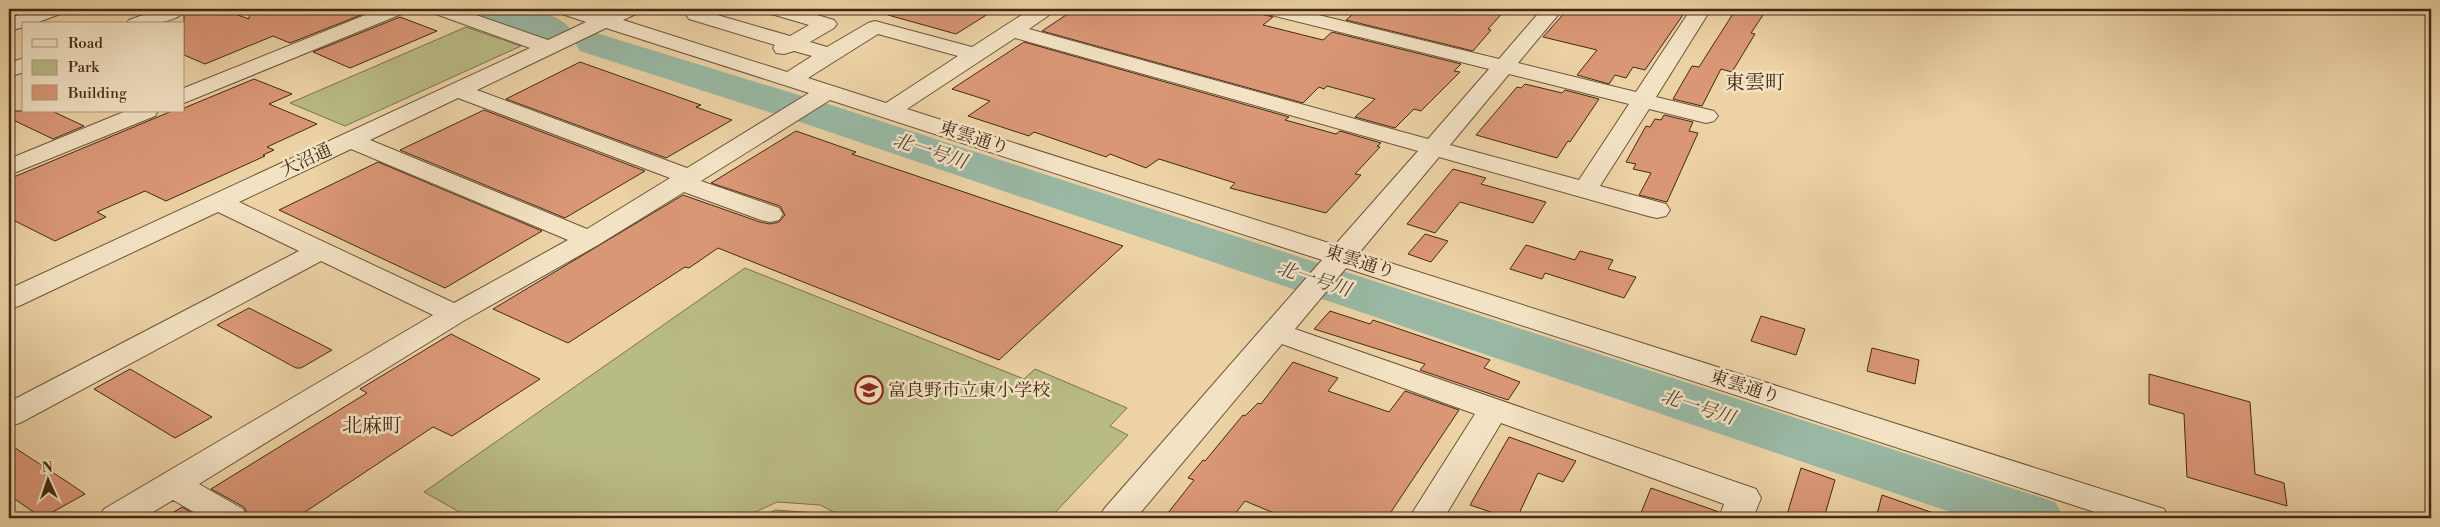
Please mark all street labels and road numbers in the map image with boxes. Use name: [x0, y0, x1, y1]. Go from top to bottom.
street label: 東雲通り: [936, 116, 1012, 160]
street label: 大沼通: [277, 138, 335, 182]
street label: 東雲通り: [1322, 240, 1398, 284]
street label: 東雲通り: [1707, 365, 1783, 409]

